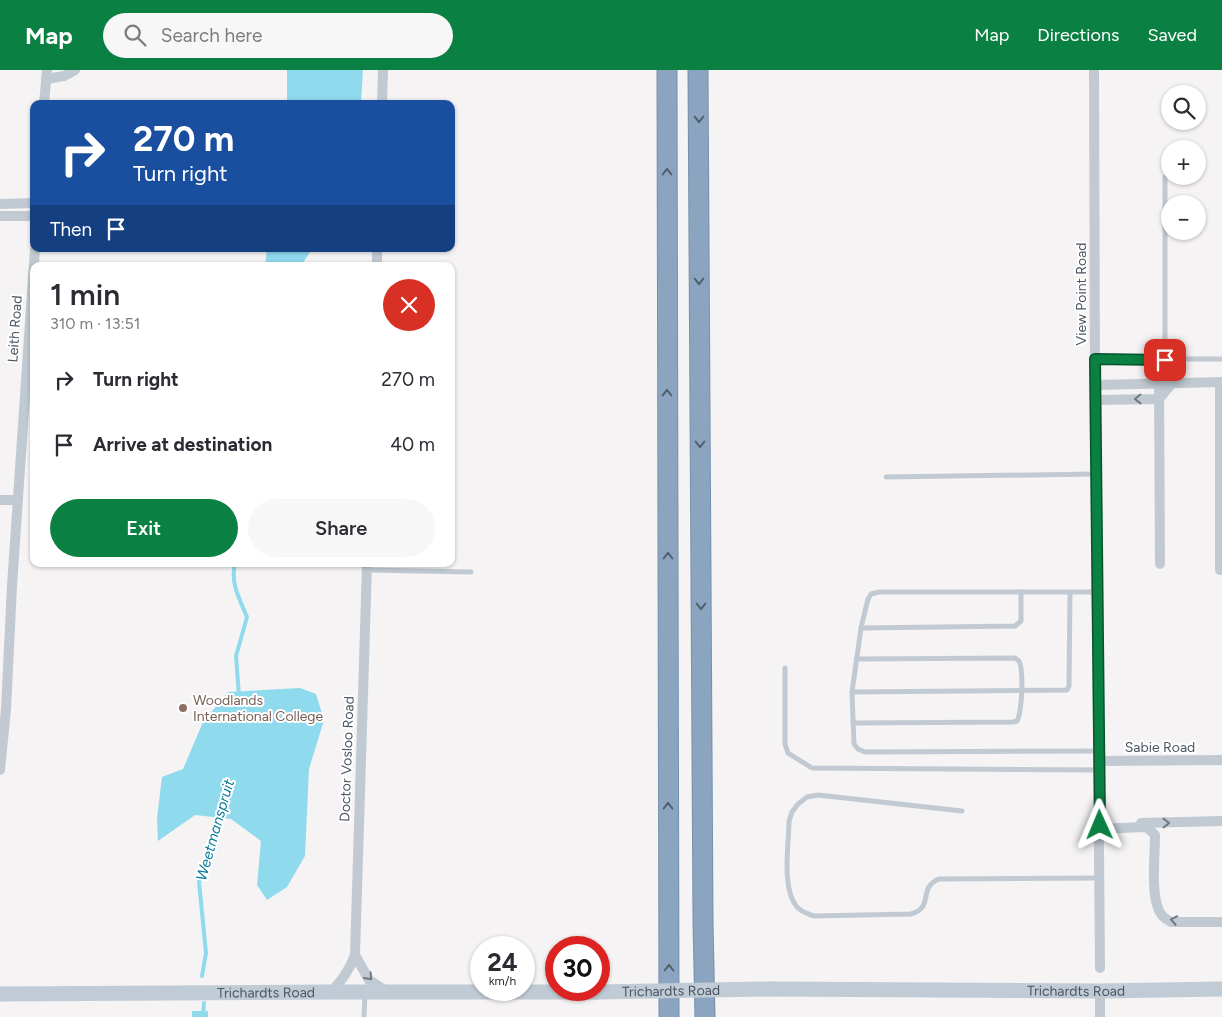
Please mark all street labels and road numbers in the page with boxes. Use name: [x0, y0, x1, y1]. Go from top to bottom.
street label: View Point Road: [1073, 243, 1090, 345]
street label: Leith Road: [4, 295, 26, 363]
street label: Doctor Vosloo Road: [336, 696, 358, 822]
street label: Sabie Road: [1125, 739, 1195, 756]
street label: Trichardts Road: [622, 981, 720, 1000]
street label: Trichardts Road: [1027, 982, 1125, 1000]
street label: Trichardts Road: [217, 984, 315, 1001]

